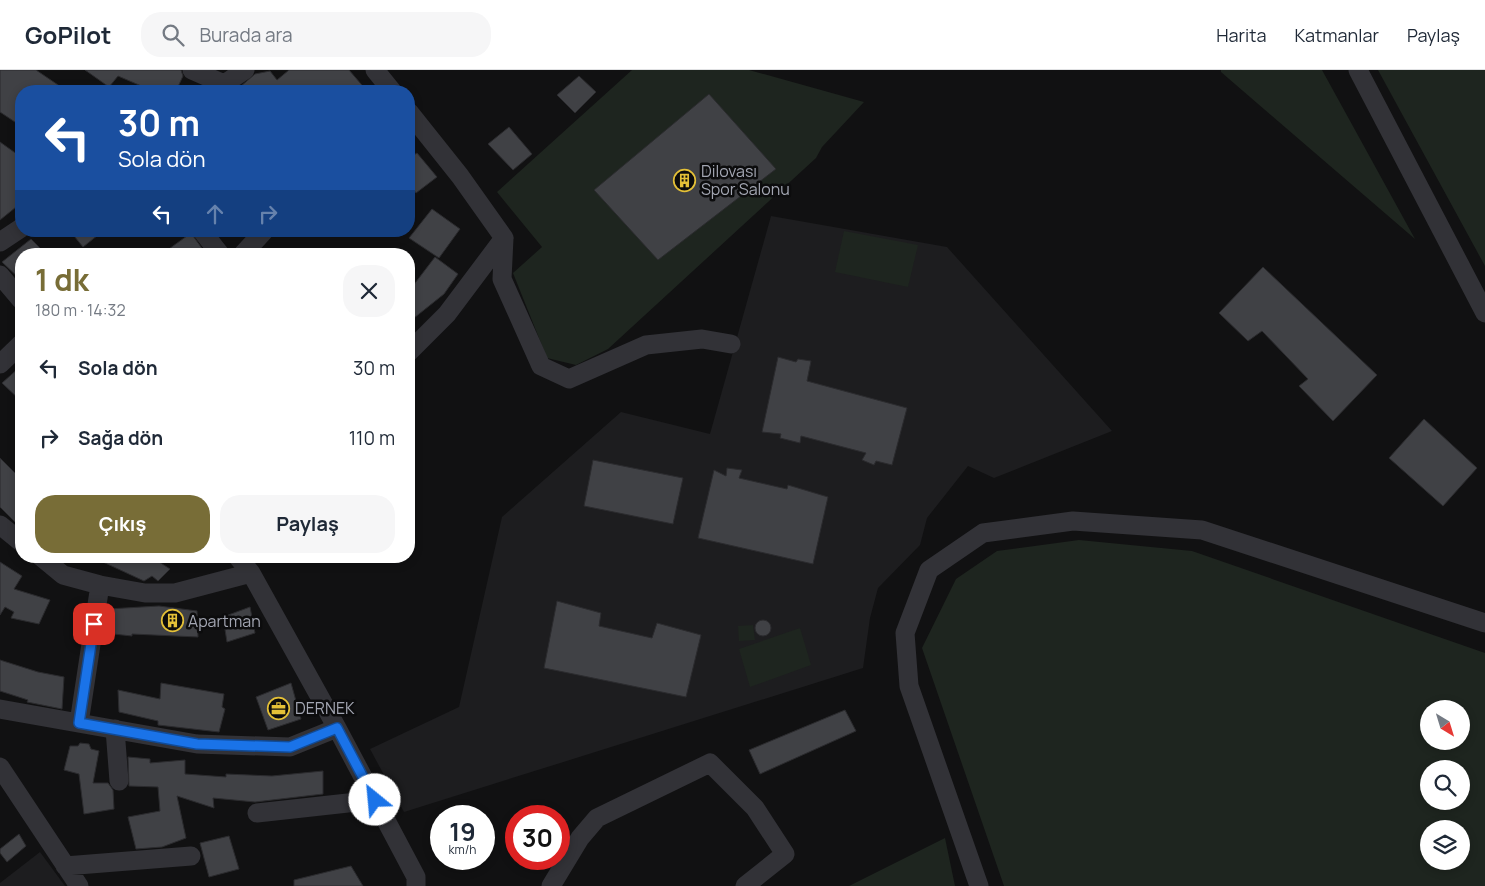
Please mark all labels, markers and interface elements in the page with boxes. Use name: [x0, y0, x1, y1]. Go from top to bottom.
search box: [141, 12, 491, 57]
text: GoPilot: [25, 18, 111, 51]
icon: search: [159, 21, 187, 49]
text: Burada ara: [199, 22, 293, 48]
text: Harita: [1216, 23, 1266, 47]
text: Katmanlar: [1294, 23, 1379, 47]
text: Paylaş: [1407, 23, 1460, 47]
text: 30 m: [118, 99, 200, 147]
icon: left: [35, 105, 100, 170]
text: Sola dön: [118, 144, 205, 174]
place label: Dilovası Spor Salonu: [701, 160, 790, 200]
building icon: Dilovası Spor Salonu: [673, 168, 697, 192]
icon: left: [148, 200, 176, 228]
icon: ahead: [201, 200, 229, 228]
icon: right: [254, 200, 282, 228]
text: 1 dk: [35, 259, 89, 300]
button: close: [343, 265, 395, 317]
text: 180 m · 14:32: [35, 299, 126, 321]
icon: left: [35, 354, 63, 382]
text: Sola dön: [78, 355, 158, 381]
text: 30 m: [353, 355, 395, 381]
icon: right: [35, 424, 63, 452]
text: Sağa dön: [78, 425, 163, 451]
text: 110 m: [349, 425, 395, 451]
button: Çıkış: [35, 495, 210, 553]
button: Paylaş: [220, 495, 395, 553]
pin: [73, 603, 115, 645]
building icon: Apartman: [160, 609, 184, 633]
icon: arrive: [80, 610, 108, 638]
place label: Apartman: [188, 610, 261, 632]
office icon: DERNEK: [267, 696, 291, 720]
place label: DERNEK: [295, 697, 355, 719]
north arrow: [1420, 700, 1470, 750]
map controls: [1420, 700, 1470, 870]
button: search: [1420, 760, 1470, 810]
position arrow: [348, 773, 400, 825]
speed limit sign: 30: [505, 805, 570, 870]
text: 19: [449, 814, 476, 849]
button: layers: [1420, 820, 1470, 870]
text: km/h: [449, 841, 476, 858]

